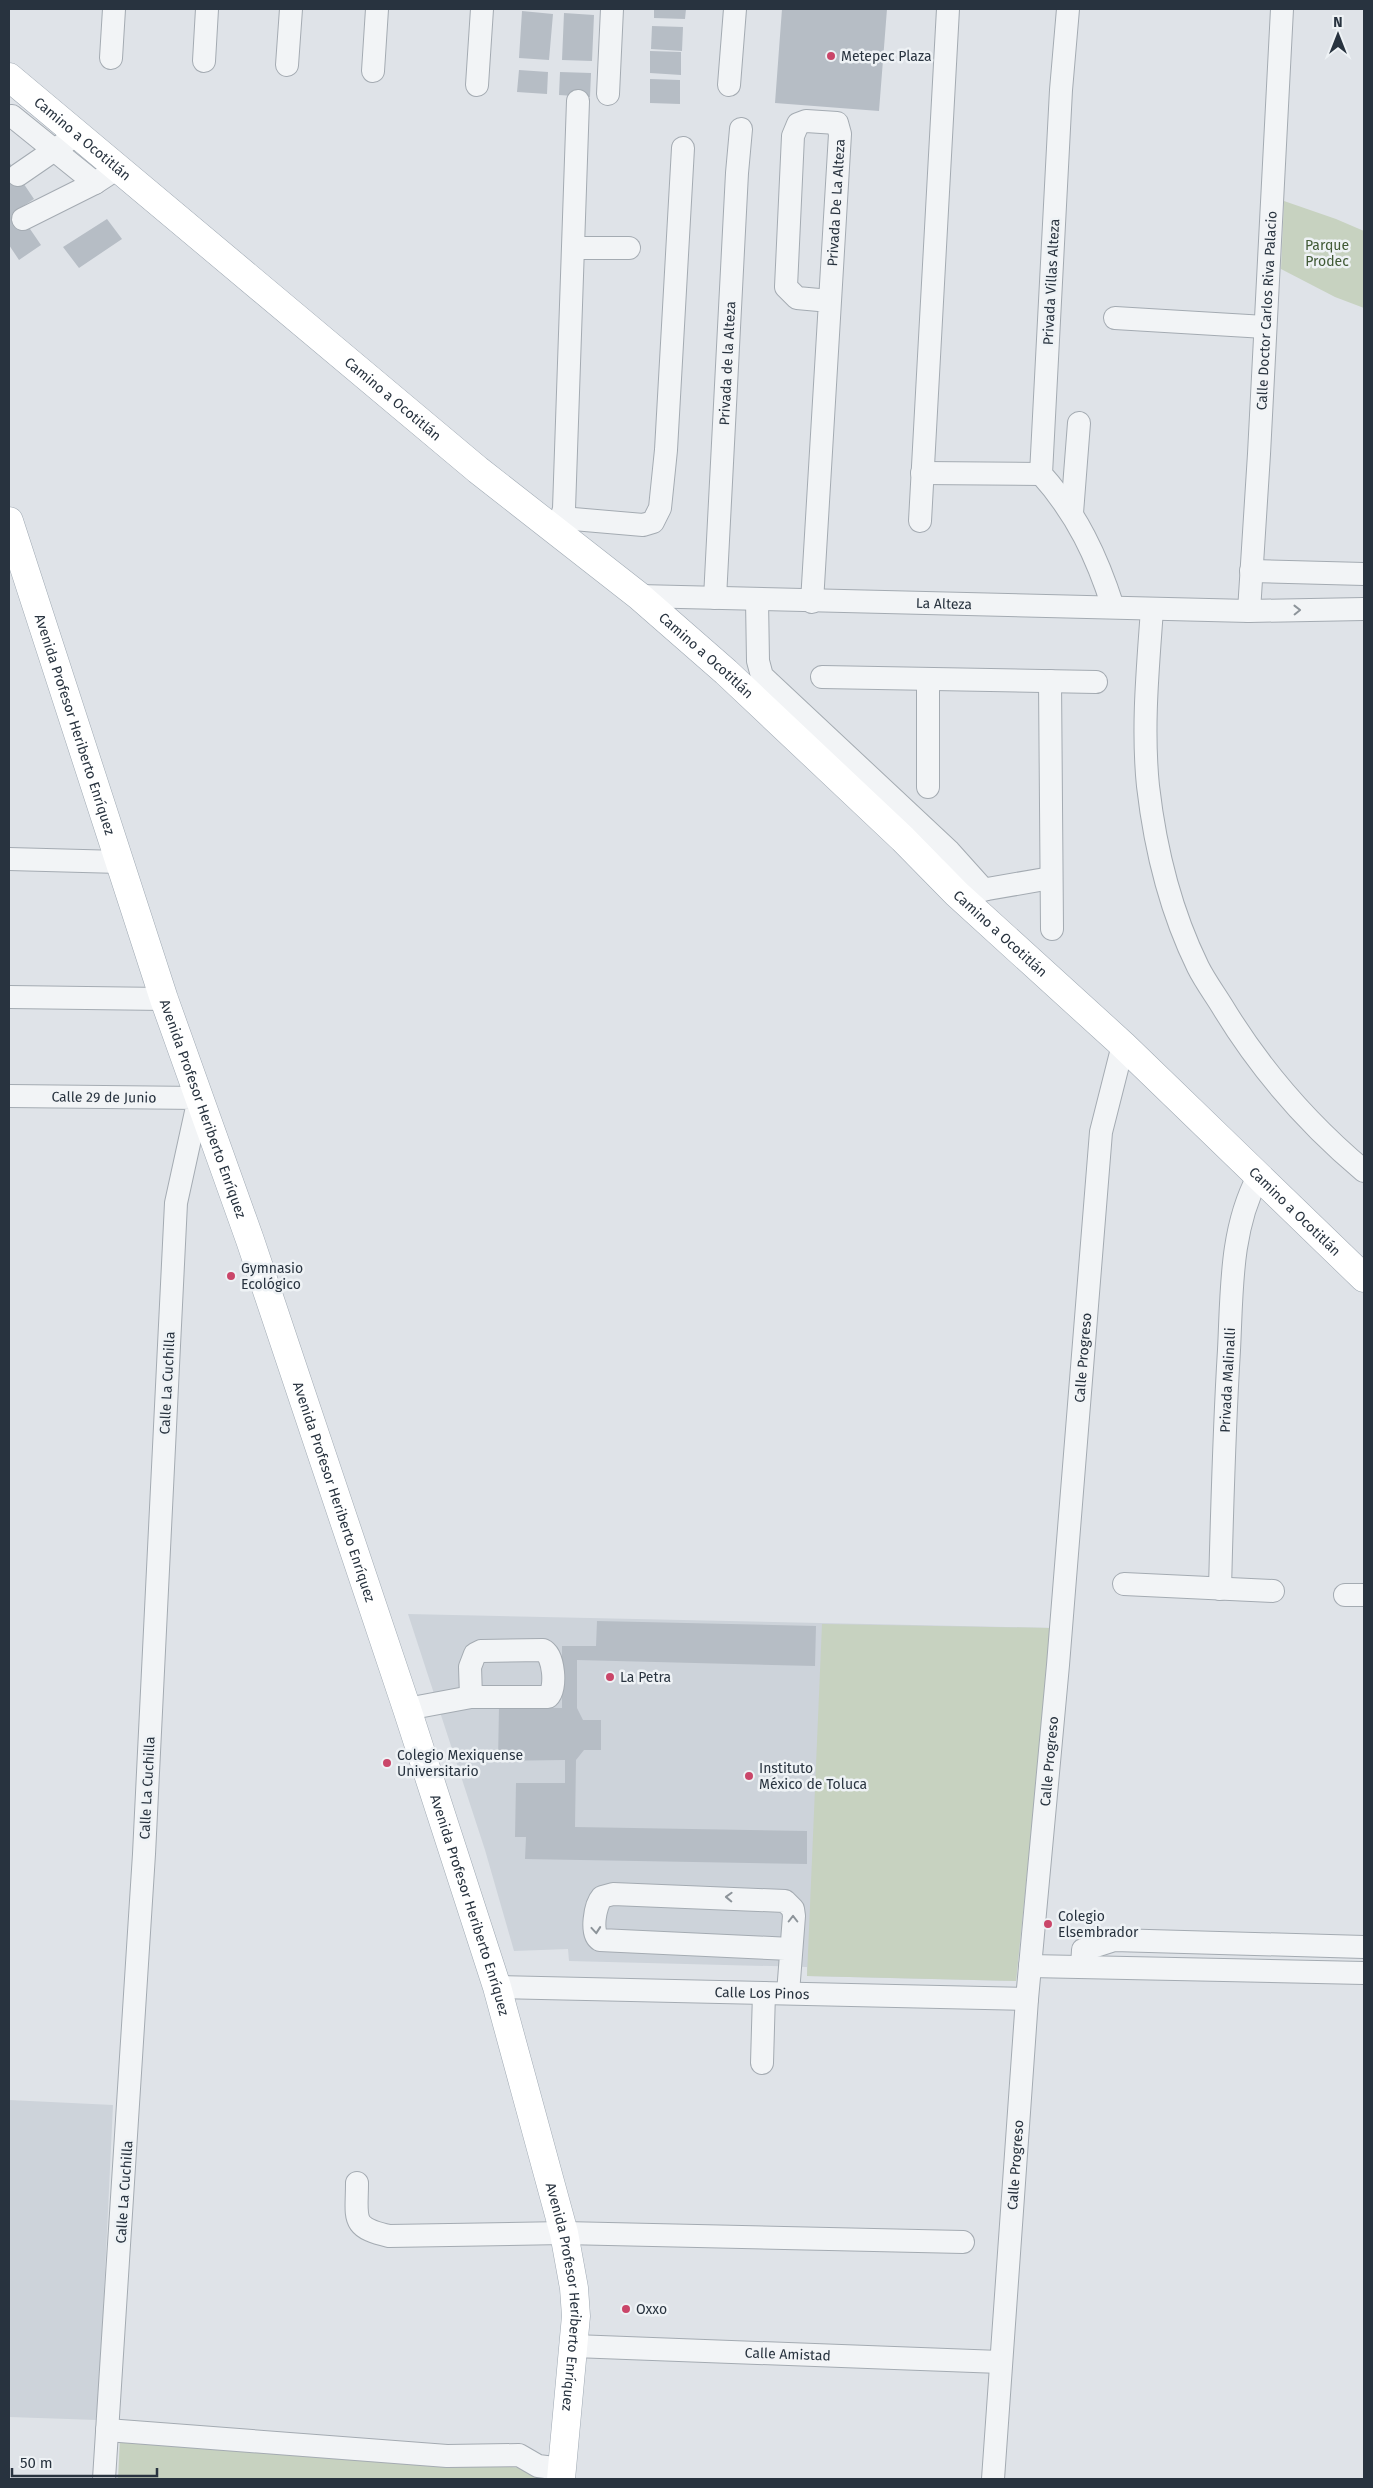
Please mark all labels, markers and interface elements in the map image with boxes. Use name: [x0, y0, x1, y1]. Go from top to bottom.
north arrow: [1313, 10, 1363, 60]
text: N: [1333, 14, 1343, 31]
place label: Metepec Plaza: [841, 48, 932, 65]
marker: Metepec Plaza: [825, 50, 837, 62]
street label: Camino a Ocotitlán: [30, 94, 134, 184]
street label: Privada De La Alteza: [824, 138, 849, 267]
street label: Calle Doctor Carlos Riva Palacio: [1253, 210, 1281, 411]
street label: Privada Villas Alteza: [1040, 218, 1063, 346]
park label: Parque Prodec: [1305, 237, 1349, 270]
street label: Privada de la Alteza: [716, 301, 739, 426]
street label: Camino a Ocotitlán: [341, 354, 444, 444]
street label: La Alteza: [916, 595, 972, 613]
one-way arrow: [1294, 605, 1302, 615]
street label: Camino a Ocotitlán: [655, 609, 757, 702]
street label: Avenida Profesor Heriberto Enríquez: [31, 612, 118, 837]
street label: Camino a Ocotitlán: [950, 887, 1051, 981]
street label: Avenida Profesor Heriberto Enríquez: [156, 997, 250, 1221]
street label: Calle 29 de Junio: [51, 1088, 157, 1107]
street label: Camino a Ocotitlán: [1245, 1164, 1344, 1260]
place label: Gymnasio Ecológico: [241, 1260, 303, 1293]
marker: Gymnasio Ecológico: [225, 1270, 237, 1282]
street label: Calle Progreso: [1071, 1312, 1095, 1403]
street label: Privada Malinalli: [1217, 1327, 1239, 1433]
street label: Calle La Cuchilla: [156, 1331, 179, 1435]
street label: Avenida Profesor Heriberto Enríquez: [289, 1380, 379, 1604]
place label: La Petra: [620, 1669, 671, 1686]
marker: La Petra: [604, 1671, 616, 1683]
street label: Calle Progreso: [1037, 1715, 1062, 1807]
street label: Calle La Cuchilla: [136, 1736, 159, 1840]
place label: Colegio Mexiquense Universitario: [397, 1747, 523, 1780]
marker: Colegio Mexiquense Universitario: [381, 1757, 393, 1769]
place label: Instituto México de Toluca: [759, 1760, 867, 1793]
marker: Instituto México de Toluca: [743, 1770, 755, 1782]
street label: Avenida Profesor Heriberto Enríquez: [426, 1793, 512, 2018]
one-way arrow: [725, 1892, 732, 1902]
place label: Colegio Elsembrador: [1058, 1908, 1139, 1941]
one-way arrow: [788, 1915, 798, 1923]
marker: Colegio Elsembrador: [1042, 1918, 1054, 1930]
one-way arrow: [591, 1927, 602, 1935]
street label: Calle Los Pinos: [714, 1984, 810, 2003]
street label: Calle Progreso: [1004, 2119, 1027, 2210]
street label: Calle La Cuchilla: [112, 2140, 137, 2244]
street label: Avenida Profesor Heriberto Enríquez: [542, 2181, 584, 2412]
place label: Oxxo: [636, 2301, 667, 2318]
marker: Oxxo: [620, 2303, 632, 2315]
street label: Calle Amistad: [744, 2344, 831, 2365]
scale bar: [12, 2446, 158, 2478]
text: 50 m: [20, 2454, 53, 2472]

